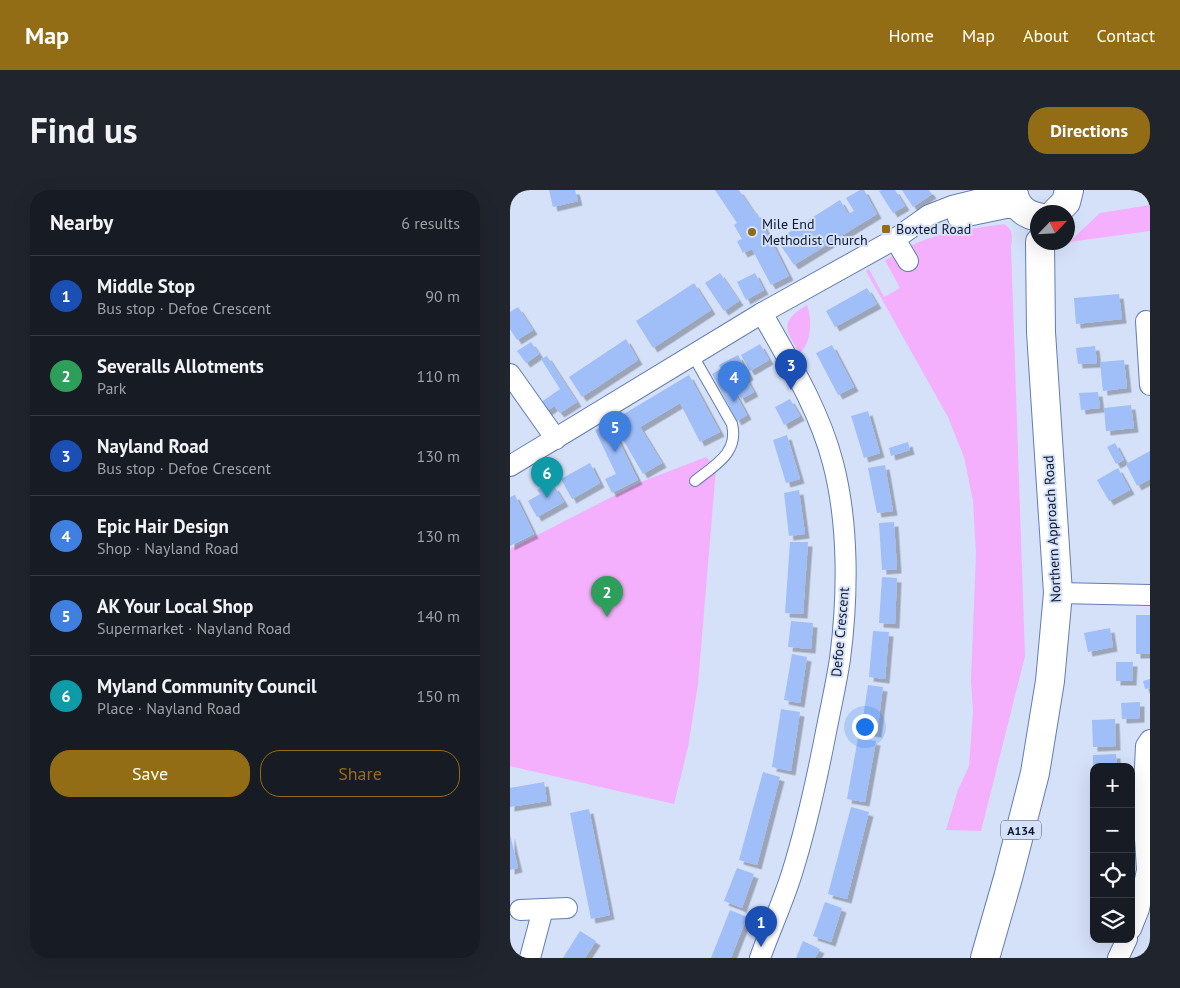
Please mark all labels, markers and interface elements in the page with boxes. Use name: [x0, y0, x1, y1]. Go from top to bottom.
text: Map: [25, 20, 69, 51]
text: Home: [888, 24, 934, 47]
text: Map: [962, 24, 995, 47]
text: About: [1023, 24, 1069, 47]
text: Contact: [1097, 24, 1155, 47]
text: Find us: [30, 107, 138, 153]
button: Directions: [1028, 107, 1150, 154]
north arrow: [1030, 205, 1075, 250]
text: Nearby: [50, 209, 113, 236]
text: 6 results: [401, 213, 460, 233]
place label: Mile End Methodist Church: [762, 215, 868, 249]
place label: Boxted Road: [896, 220, 971, 238]
marker: Boxted Road: [880, 223, 892, 235]
marker: Mile End Methodist Church: [746, 226, 758, 238]
text: Middle Stop: [97, 274, 195, 298]
text: 1: [61, 286, 71, 306]
text: 90 m: [425, 286, 460, 306]
text: Bus stop · Defoe Crescent: [97, 298, 271, 318]
pin: 3: [775, 349, 807, 390]
text: Severalls Allotments: [97, 354, 264, 378]
pin: 4: [718, 361, 750, 402]
text: 2: [61, 366, 71, 386]
text: 110 m: [417, 366, 460, 386]
text: Park: [97, 378, 126, 398]
pin: 5: [599, 411, 631, 452]
text: Nayland Road: [97, 434, 209, 458]
text: 3: [61, 446, 71, 466]
text: 130 m: [417, 446, 460, 466]
street label: Northern Approach Road: [1039, 455, 1065, 603]
pin: 6: [531, 457, 563, 498]
text: Bus stop · Defoe Crescent: [97, 458, 271, 478]
text: Epic Hair Design: [97, 514, 229, 538]
text: 4: [61, 526, 71, 546]
text: 130 m: [417, 526, 460, 546]
text: Shop · Nayland Road: [97, 538, 239, 558]
pin: 2: [591, 576, 623, 617]
street label: Defoe Crescent: [827, 586, 853, 678]
text: AK Your Local Shop: [97, 594, 253, 618]
text: 5: [61, 606, 71, 626]
text: 140 m: [417, 606, 460, 626]
text: Supermarket · Nayland Road: [97, 618, 291, 638]
text: Myland Community Council: [97, 674, 317, 698]
text: 6: [61, 686, 71, 706]
text: 150 m: [417, 686, 460, 706]
text: Place · Nayland Road: [97, 698, 241, 718]
your location: [852, 714, 878, 740]
button: Save: [50, 750, 250, 797]
button: Share: [260, 750, 460, 797]
map controls: [1090, 763, 1135, 943]
button: +: [1090, 763, 1135, 808]
button: −: [1090, 808, 1135, 853]
road number: A134: [1001, 820, 1041, 840]
button: locate: [1090, 853, 1135, 898]
button: layers: [1090, 898, 1135, 943]
pin: 1: [745, 906, 777, 947]

